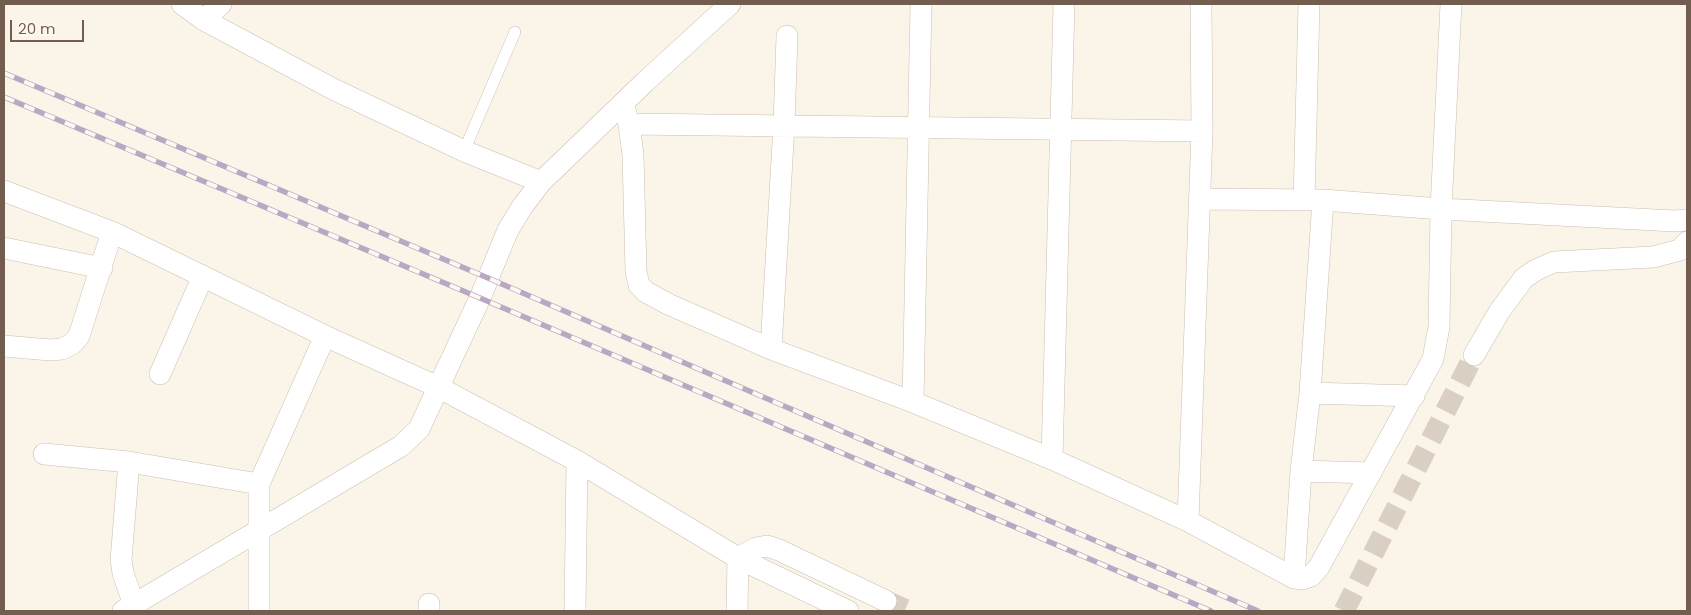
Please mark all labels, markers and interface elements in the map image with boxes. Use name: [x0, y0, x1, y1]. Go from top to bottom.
scale bar: [12, 10, 86, 42]
text: 20 m: [18, 18, 56, 39]

